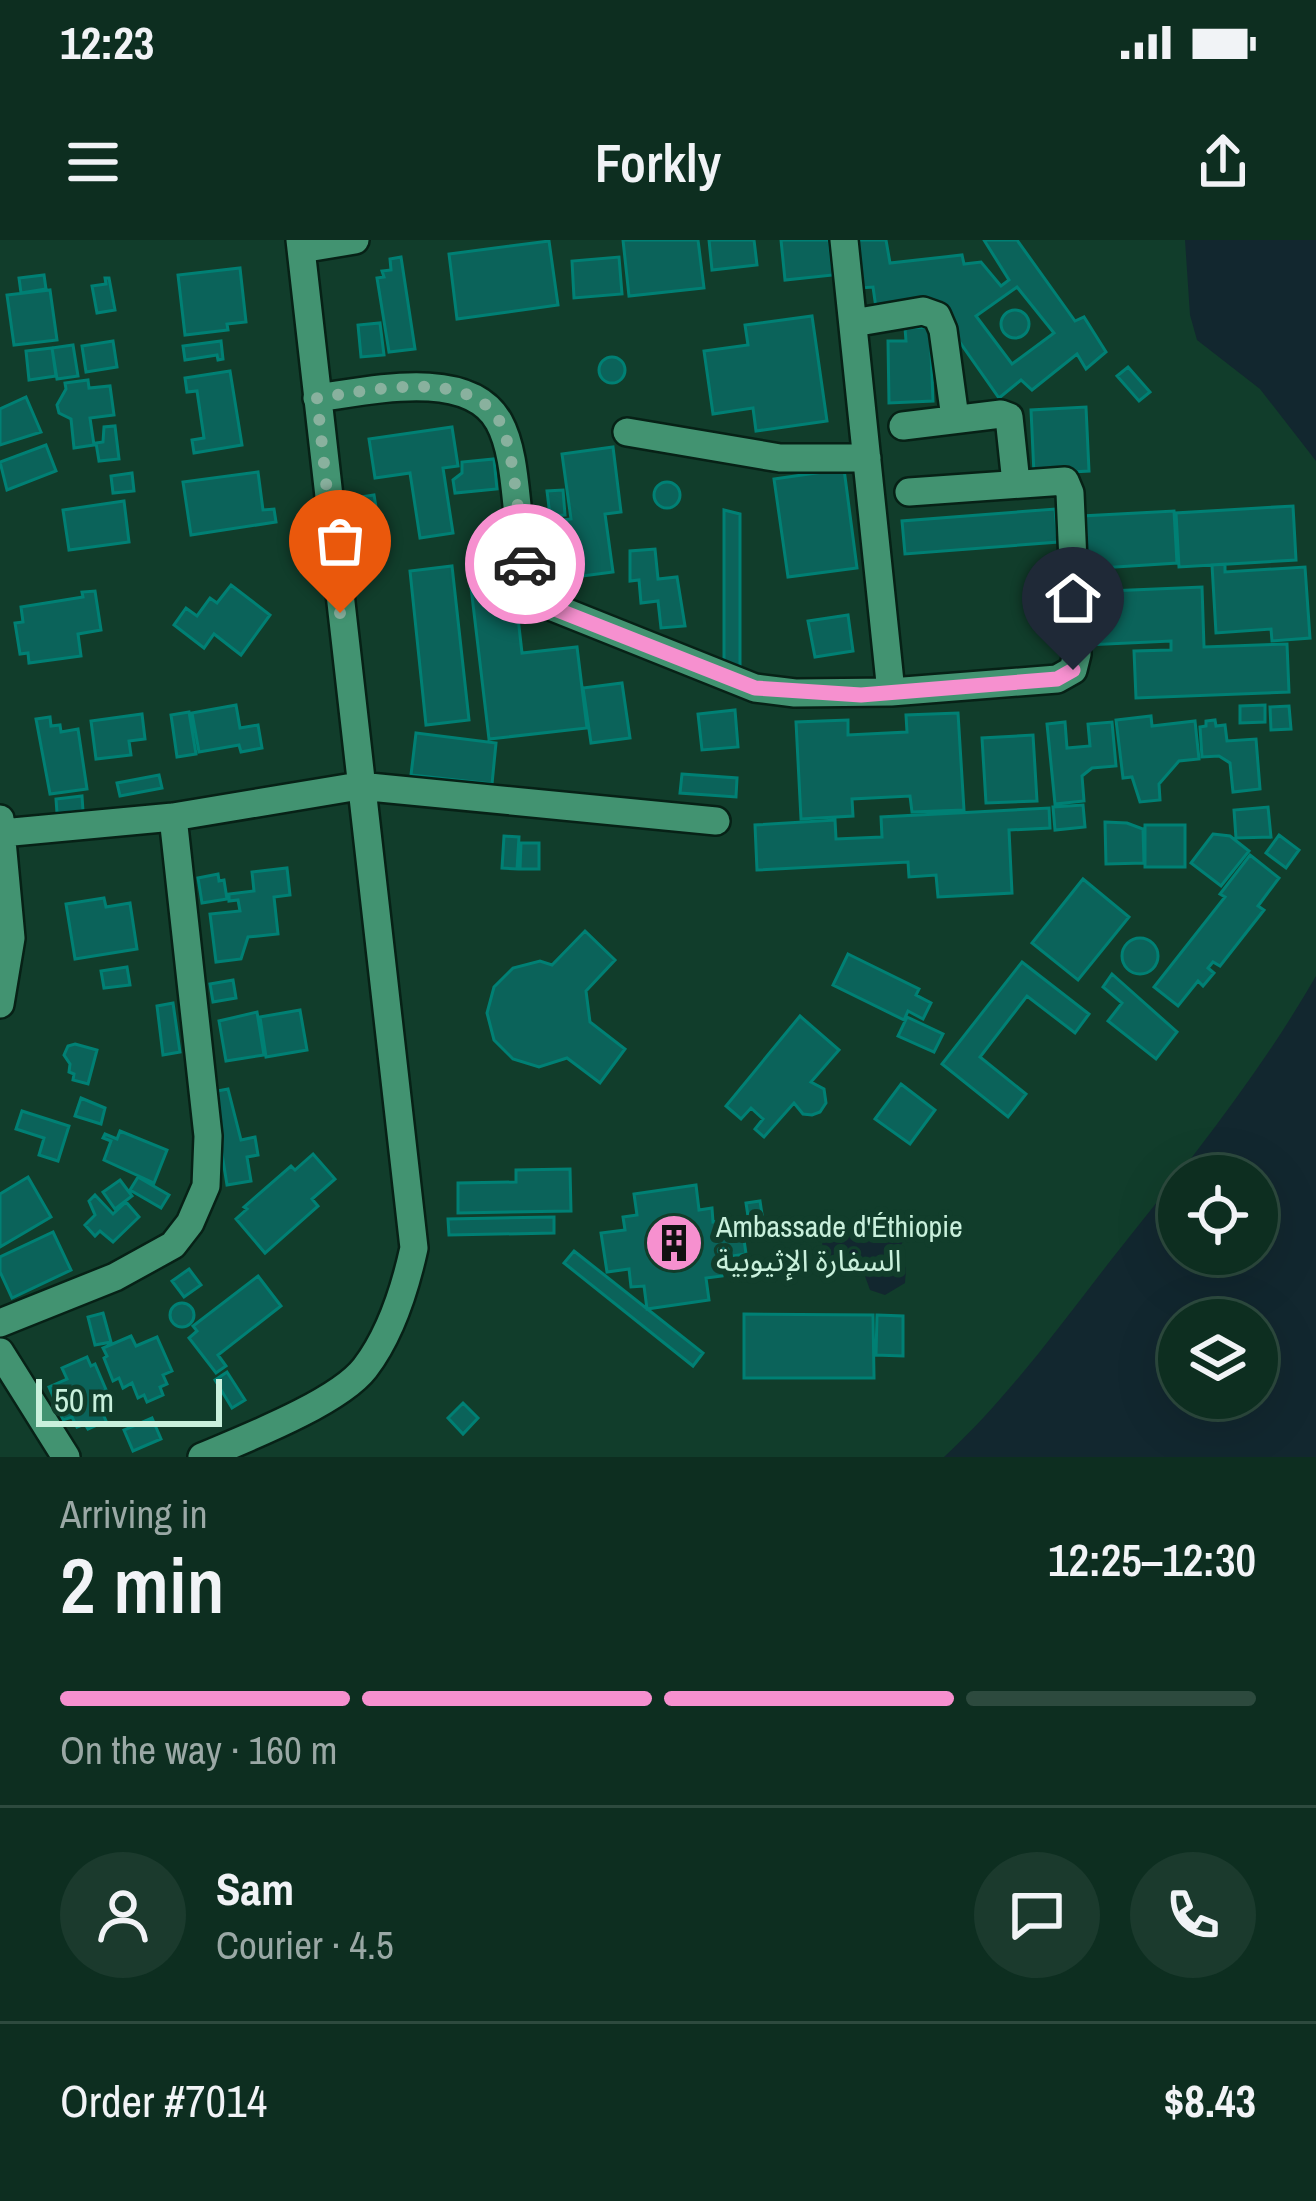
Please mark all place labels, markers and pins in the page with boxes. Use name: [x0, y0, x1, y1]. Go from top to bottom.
pin: [289, 490, 391, 613]
pin: [1022, 547, 1124, 670]
place label: Ambassade d'Éthiopie السفارة الإثيوبية: [715, 1206, 963, 1281]
building icon: Ambassade d'Éthiopie السفارة الإثيوبية: [643, 1212, 705, 1274]

